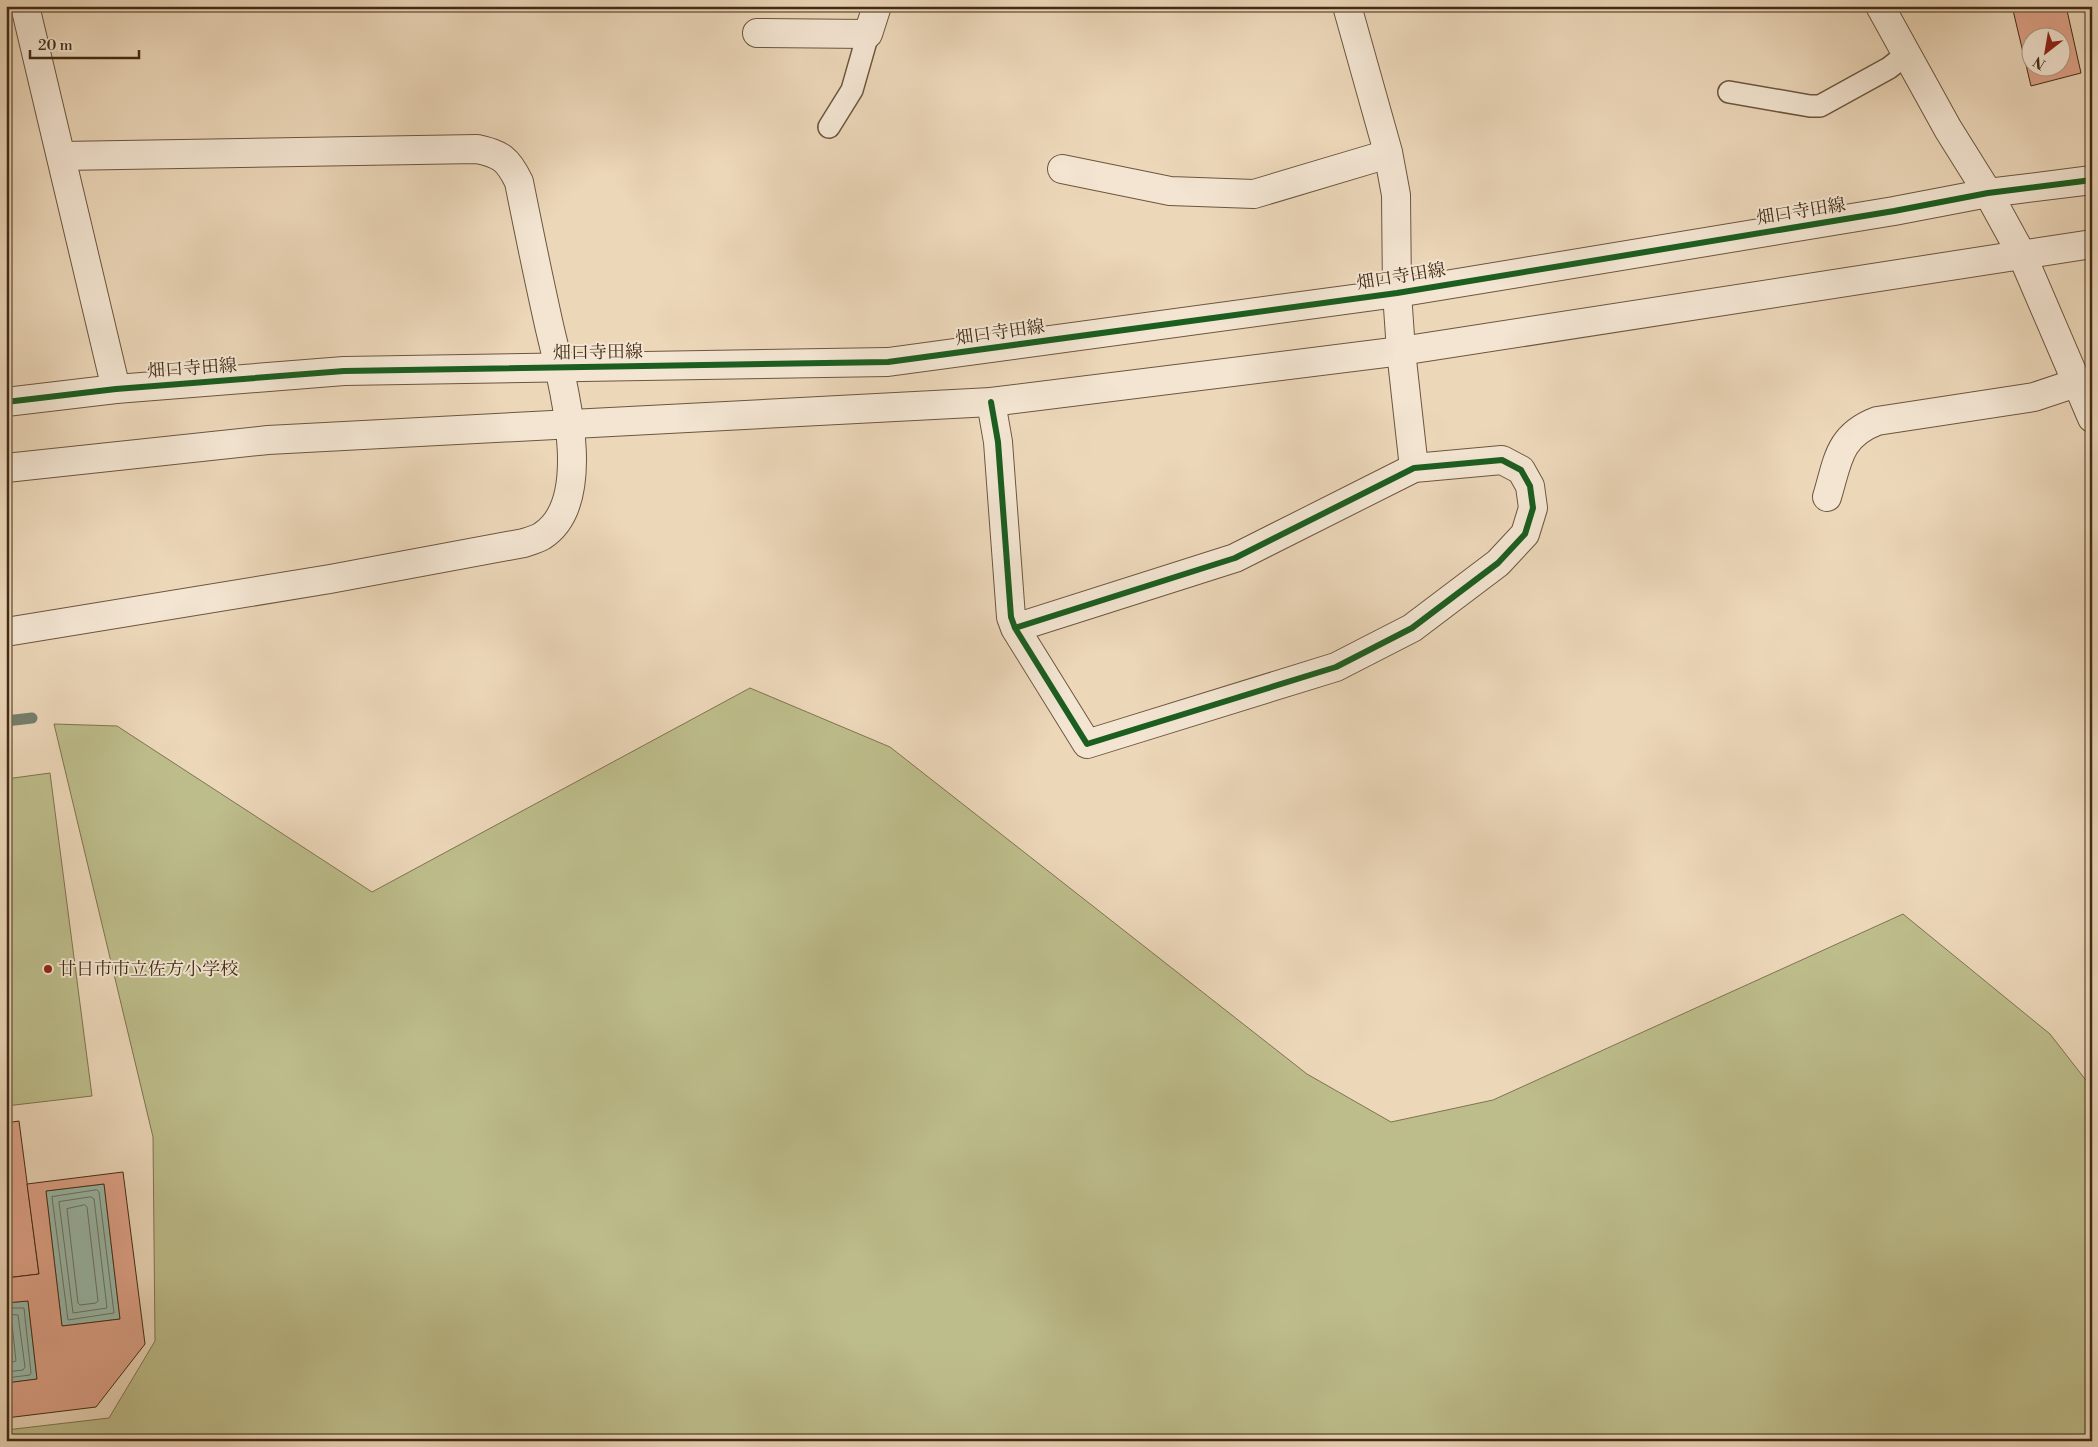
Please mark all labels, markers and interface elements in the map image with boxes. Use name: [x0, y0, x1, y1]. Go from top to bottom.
scale bar: [30, 28, 139, 60]
north arrow: [2020, 28, 2070, 78]
text: 20 m: [38, 36, 73, 55]
text: N: [2030, 52, 2049, 73]
street label: 畑口寺田線: [1755, 193, 1847, 230]
street label: 畑口寺田線: [1355, 258, 1447, 295]
street label: 畑口寺田線: [954, 315, 1046, 350]
street label: 畑口寺田線: [553, 340, 643, 365]
street label: 畑口寺田線: [146, 354, 238, 383]
place label: 廿日市市立佐方小学校: [58, 958, 238, 981]
marker: 廿日市市立佐方小学校: [42, 963, 54, 975]

